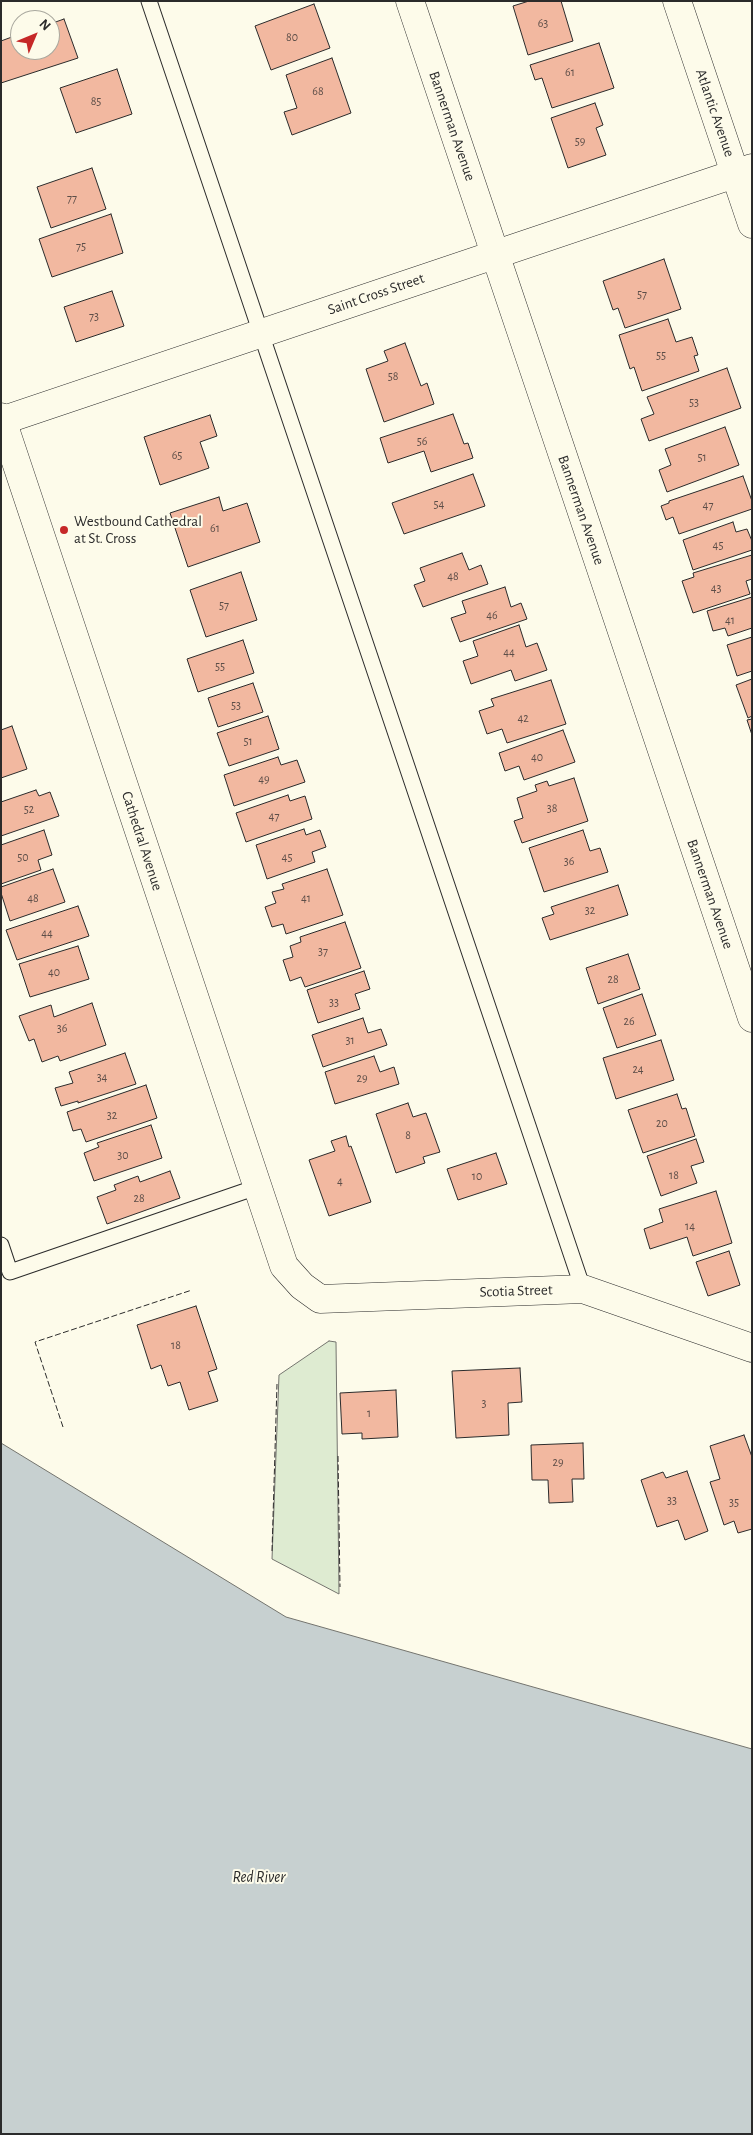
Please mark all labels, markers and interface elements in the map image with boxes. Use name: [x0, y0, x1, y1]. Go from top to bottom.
north arrow: [10, 10, 60, 60]
house number: 63: [538, 16, 548, 30]
text: N: [37, 17, 53, 33]
house number: 80: [286, 30, 298, 44]
house number: 61: [565, 65, 575, 79]
street label: Atlantic Avenue: [692, 67, 738, 159]
street label: Bannerman Avenue: [425, 69, 479, 183]
house number: 68: [312, 84, 324, 98]
house number: 85: [91, 94, 101, 108]
house number: 59: [575, 134, 585, 148]
house number: 77: [67, 191, 77, 205]
house number: 75: [76, 239, 86, 253]
street label: Saint Cross Street: [325, 269, 427, 319]
house number: 57: [637, 287, 647, 301]
house number: 73: [89, 309, 99, 323]
house number: 55: [656, 348, 666, 362]
house number: 58: [388, 369, 398, 383]
house number: 53: [689, 395, 699, 409]
house number: 56: [417, 434, 427, 448]
house number: 65: [172, 448, 182, 462]
house number: 51: [697, 450, 707, 464]
street label: Bannerman Avenue: [554, 453, 608, 567]
house number: 54: [434, 497, 444, 511]
house number: 47: [703, 498, 713, 512]
place label: Westbound Cathedral at St. Cross: [74, 512, 202, 547]
house number: 61: [210, 521, 220, 535]
marker: Westbound Cathedral at St. Cross: [58, 524, 70, 536]
house number: 45: [713, 538, 723, 552]
house number: 48: [447, 569, 459, 583]
house number: 43: [711, 581, 721, 595]
house number: 57: [219, 598, 229, 612]
house number: 46: [486, 608, 498, 622]
house number: 41: [725, 613, 735, 627]
house number: 44: [503, 645, 515, 659]
house number: 55: [215, 659, 225, 673]
house number: 53: [231, 698, 241, 712]
house number: 42: [517, 711, 529, 725]
house number: 51: [243, 734, 253, 748]
house number: 40: [531, 750, 543, 764]
house number: 49: [258, 772, 270, 786]
street label: Cathedral Avenue: [117, 789, 167, 893]
house number: 38: [547, 801, 557, 815]
house number: 52: [24, 802, 34, 816]
house number: 47: [269, 809, 279, 823]
street label: Bannerman Avenue: [683, 837, 737, 951]
house number: 50: [17, 850, 29, 864]
house number: 45: [282, 850, 292, 864]
house number: 36: [564, 854, 574, 868]
house number: 48: [27, 891, 39, 905]
house number: 41: [301, 891, 311, 905]
house number: 32: [585, 903, 595, 917]
house number: 44: [41, 926, 53, 940]
house number: 37: [318, 944, 328, 958]
house number: 40: [48, 965, 60, 979]
house number: 28: [607, 972, 619, 986]
house number: 33: [329, 995, 339, 1009]
house number: 26: [623, 1014, 635, 1028]
house number: 36: [57, 1021, 67, 1035]
house number: 31: [345, 1033, 355, 1047]
house number: 24: [632, 1062, 644, 1076]
house number: 34: [97, 1070, 107, 1084]
house number: 29: [356, 1071, 368, 1085]
house number: 32: [107, 1108, 117, 1122]
house number: 20: [656, 1116, 668, 1130]
house number: 8: [405, 1128, 411, 1142]
house number: 30: [117, 1148, 129, 1162]
house number: 18: [669, 1168, 679, 1182]
house number: 10: [472, 1169, 482, 1183]
house number: 4: [337, 1174, 343, 1188]
house number: 28: [133, 1191, 145, 1205]
house number: 14: [685, 1219, 695, 1233]
street label: Scotia Street: [479, 1281, 553, 1301]
house number: 18: [171, 1338, 181, 1352]
house number: 3: [482, 1396, 486, 1410]
house number: 1: [367, 1406, 371, 1420]
house number: 29: [552, 1455, 564, 1469]
house number: 33: [667, 1493, 677, 1507]
house number: 35: [729, 1495, 739, 1509]
water label: Red River: [233, 1867, 285, 1887]

